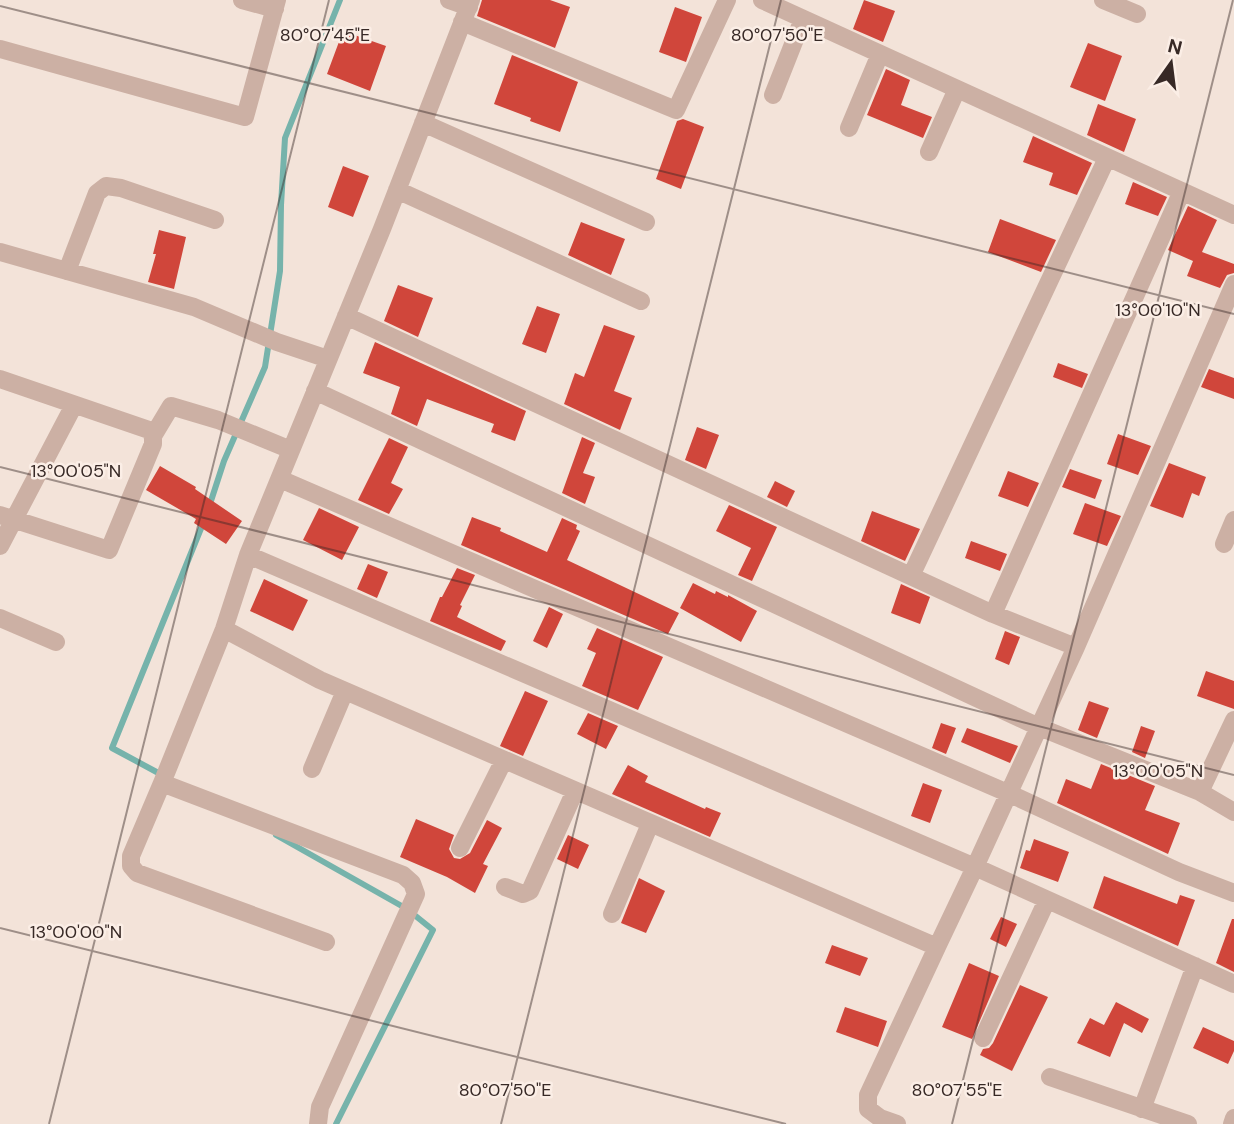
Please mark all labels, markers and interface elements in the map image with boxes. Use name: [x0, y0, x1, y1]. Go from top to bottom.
text: 80°07'45"E: [280, 23, 370, 47]
text: 80°07'50"E: [731, 23, 823, 47]
north arrow: [1136, 28, 1206, 98]
text: N: [1165, 33, 1185, 61]
text: 13°00'10"N: [1115, 298, 1201, 322]
text: 13°00'05"N: [31, 459, 121, 483]
text: 13°00'05"N: [1113, 759, 1203, 783]
text: 13°00'00"N: [30, 920, 122, 944]
text: 80°07'50"E: [459, 1078, 551, 1102]
text: 80°07'55"E: [911, 1078, 1003, 1102]

